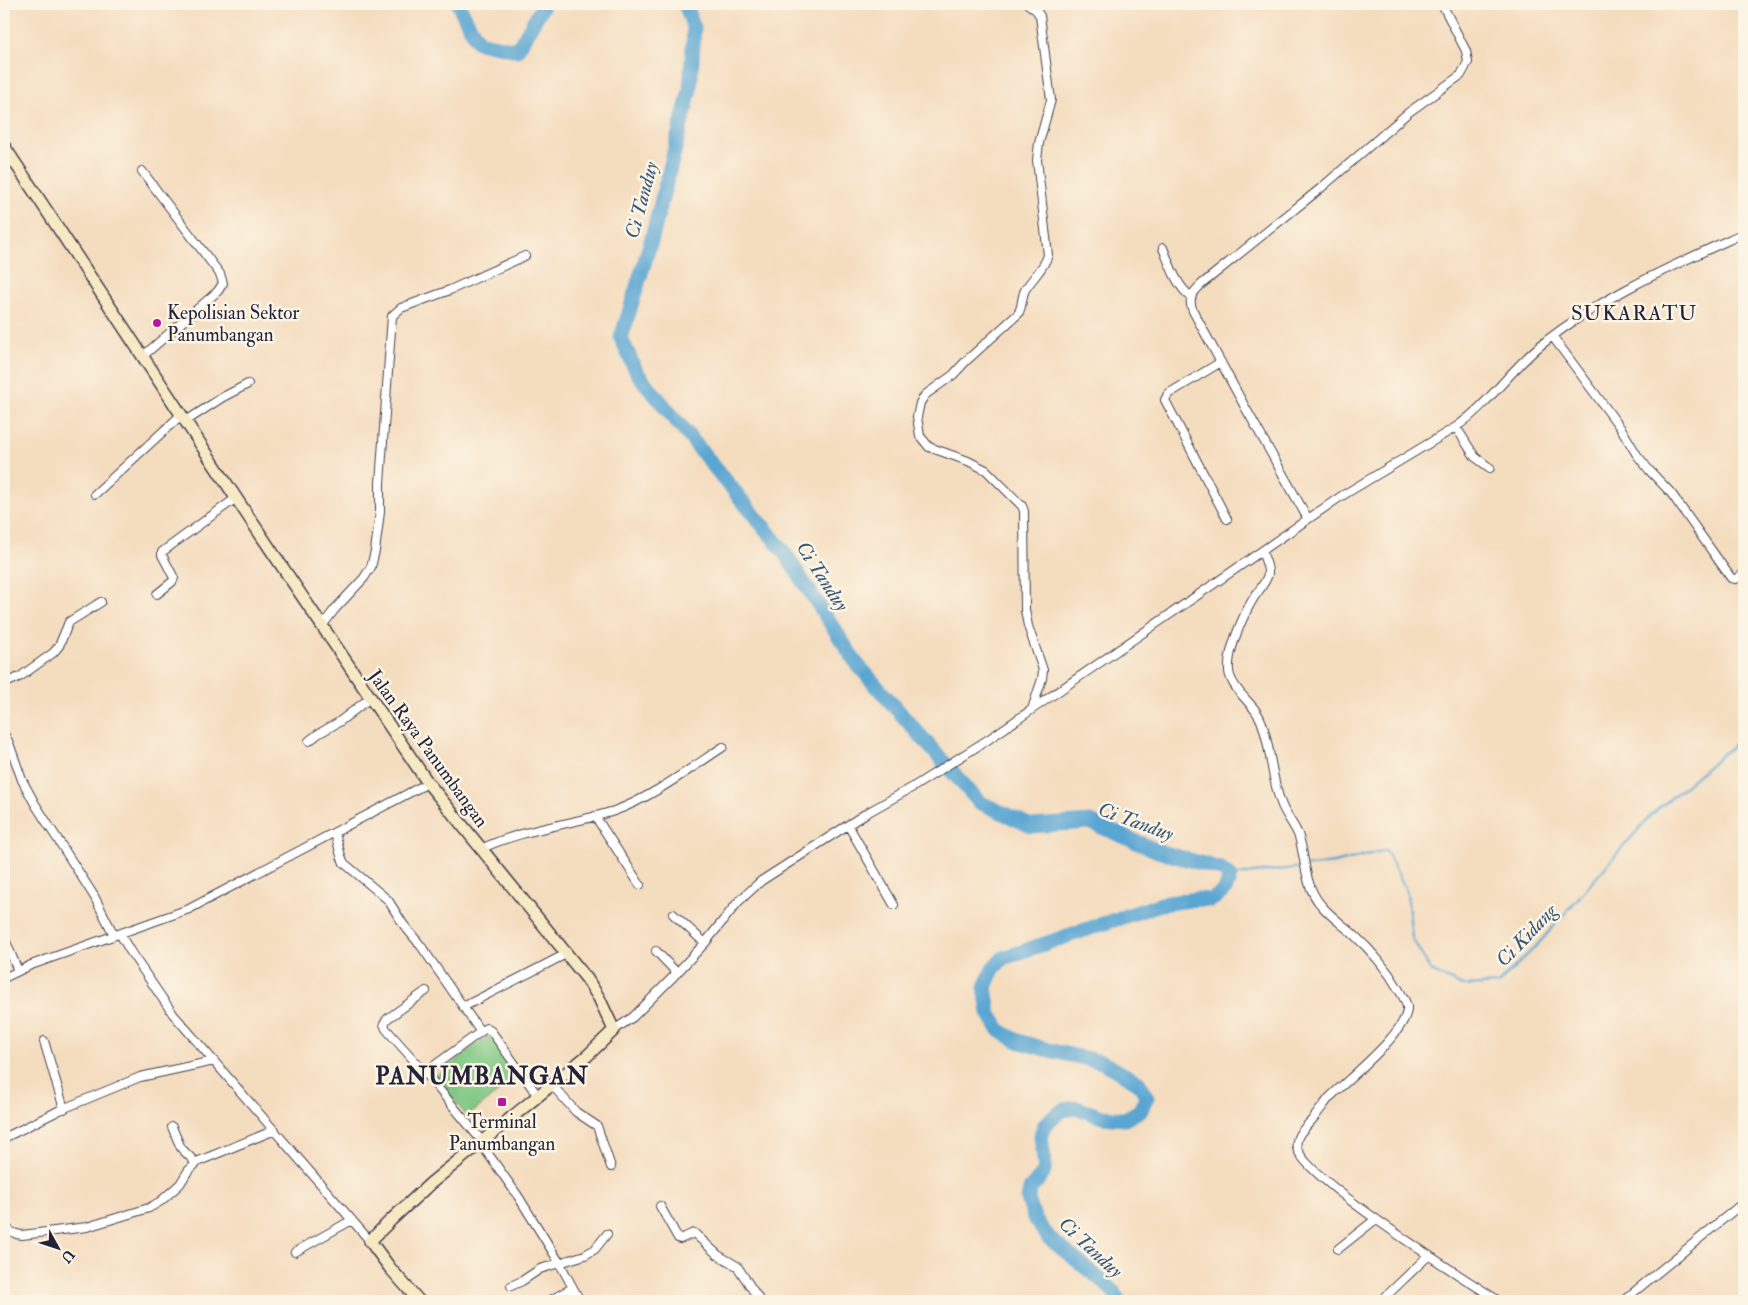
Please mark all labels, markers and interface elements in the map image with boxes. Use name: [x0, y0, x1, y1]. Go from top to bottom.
water label: Ci Tanduy: [619, 159, 664, 241]
district label: SUKARATU: [1571, 300, 1697, 327]
place label: Kepolisian Sektor Panumbangan: [167, 301, 299, 347]
marker: Kepolisian Sektor Panumbangan: [151, 317, 163, 329]
water label: Ci Tanduy: [791, 537, 855, 616]
street label: Jalan Raya Panumbangan: [362, 664, 494, 832]
water label: Ci Tanduy: [1095, 796, 1177, 847]
water label: Ci Kidang: [1490, 898, 1563, 972]
district label: PANUMBANGAN: [375, 1061, 589, 1092]
marker: Terminal Panumbangan: [496, 1096, 508, 1108]
place label: Terminal Panumbangan: [449, 1110, 555, 1156]
water label: Ci Tanduy: [1053, 1211, 1128, 1283]
north arrow: [32, 1222, 82, 1272]
text: U: [57, 1246, 78, 1266]

